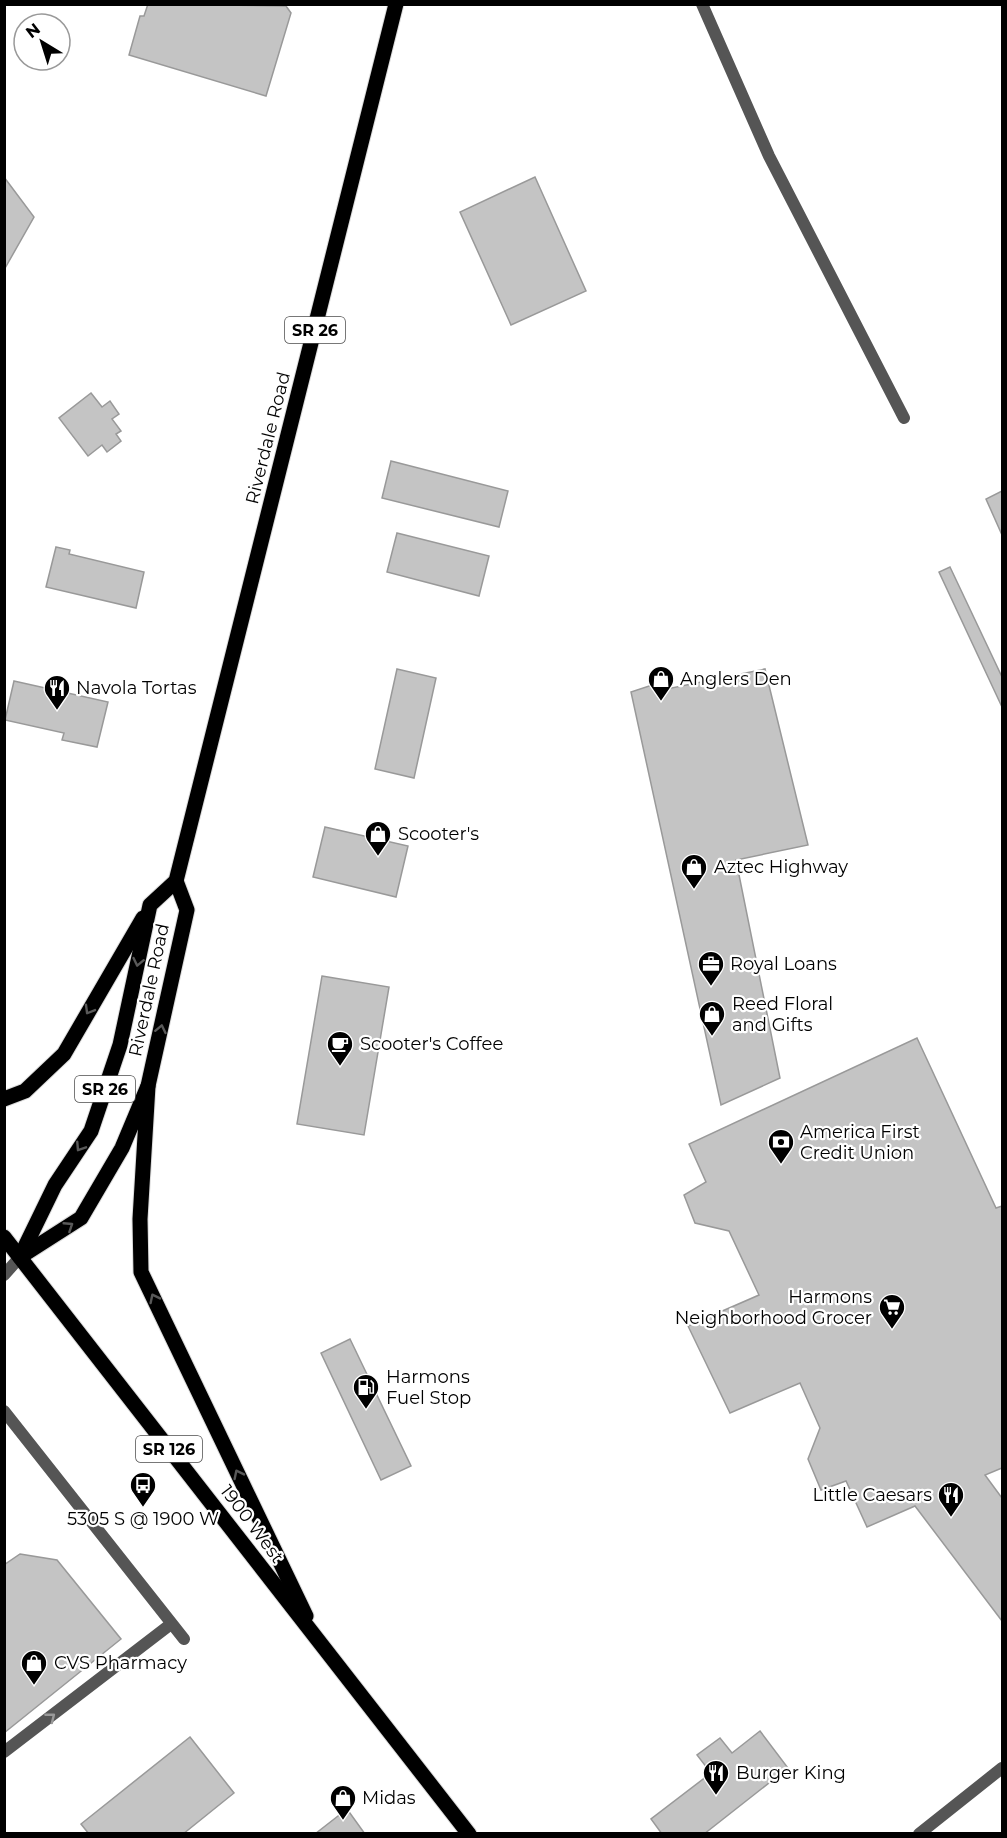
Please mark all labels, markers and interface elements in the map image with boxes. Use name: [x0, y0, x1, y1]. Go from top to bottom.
north arrow: [12, 12, 72, 72]
text: N: [22, 19, 44, 42]
road number: SR 26: [285, 317, 345, 343]
street label: Riverdale Road: [241, 370, 295, 506]
shop icon: Anglers Den: [646, 664, 676, 702]
place label: Anglers Den: [680, 668, 792, 690]
restaurant icon: Navola Tortas: [42, 673, 72, 711]
place label: Navola Tortas: [76, 677, 197, 699]
shop icon: Scooter's: [363, 819, 393, 857]
place label: Scooter's: [398, 823, 479, 845]
shop icon: Aztec Highway: [679, 852, 709, 890]
place label: Aztec Highway: [714, 856, 848, 878]
street label: Riverdale Road: [124, 921, 174, 1059]
office icon: Royal Loans: [696, 949, 726, 987]
place label: Royal Loans: [730, 953, 837, 975]
one-way arrow: [132, 957, 145, 967]
place label: Reed Floral and Gifts: [732, 993, 833, 1036]
shop icon: Reed Floral and Gifts: [697, 999, 727, 1037]
one-way arrow: [85, 1004, 97, 1014]
one-way arrow: [153, 1025, 166, 1035]
cafe icon: Scooter's Coffee: [325, 1029, 355, 1067]
place label: Scooter's Coffee: [360, 1033, 503, 1055]
road number: SR 26: [75, 1076, 135, 1102]
place label: America First Credit Union: [800, 1121, 920, 1164]
bank icon: America First Credit Union: [766, 1127, 796, 1165]
one-way arrow: [77, 1141, 88, 1152]
one-way arrow: [63, 1222, 74, 1233]
place label: Harmons Neighborhood Grocer: [675, 1286, 872, 1329]
supermarket icon: Harmons Neighborhood Grocer: [877, 1292, 907, 1330]
one-way arrow: [149, 1294, 161, 1305]
place label: Harmons Fuel Stop: [386, 1366, 471, 1409]
fuel station icon: Harmons Fuel Stop: [351, 1372, 381, 1410]
road number: SR 126: [136, 1436, 202, 1462]
one-way arrow: [234, 1469, 246, 1480]
bus stop icon: 5305 S @ 1900 W: [128, 1470, 158, 1508]
restaurant icon: Little Caesars: [936, 1480, 966, 1518]
street label: 1900 West: [216, 1481, 288, 1567]
place label: Little Caesars: [812, 1484, 932, 1506]
place label: 5305 S @ 1900 W: [67, 1508, 219, 1530]
shop icon: CVS Pharmacy: [19, 1648, 49, 1686]
place label: CVS Pharmacy: [54, 1652, 187, 1674]
one-way arrow: [44, 1713, 55, 1724]
restaurant icon: Burger King: [701, 1758, 731, 1796]
place label: Burger King: [736, 1762, 846, 1784]
shop icon: Midas: [328, 1783, 358, 1821]
place label: Midas: [362, 1787, 416, 1809]

